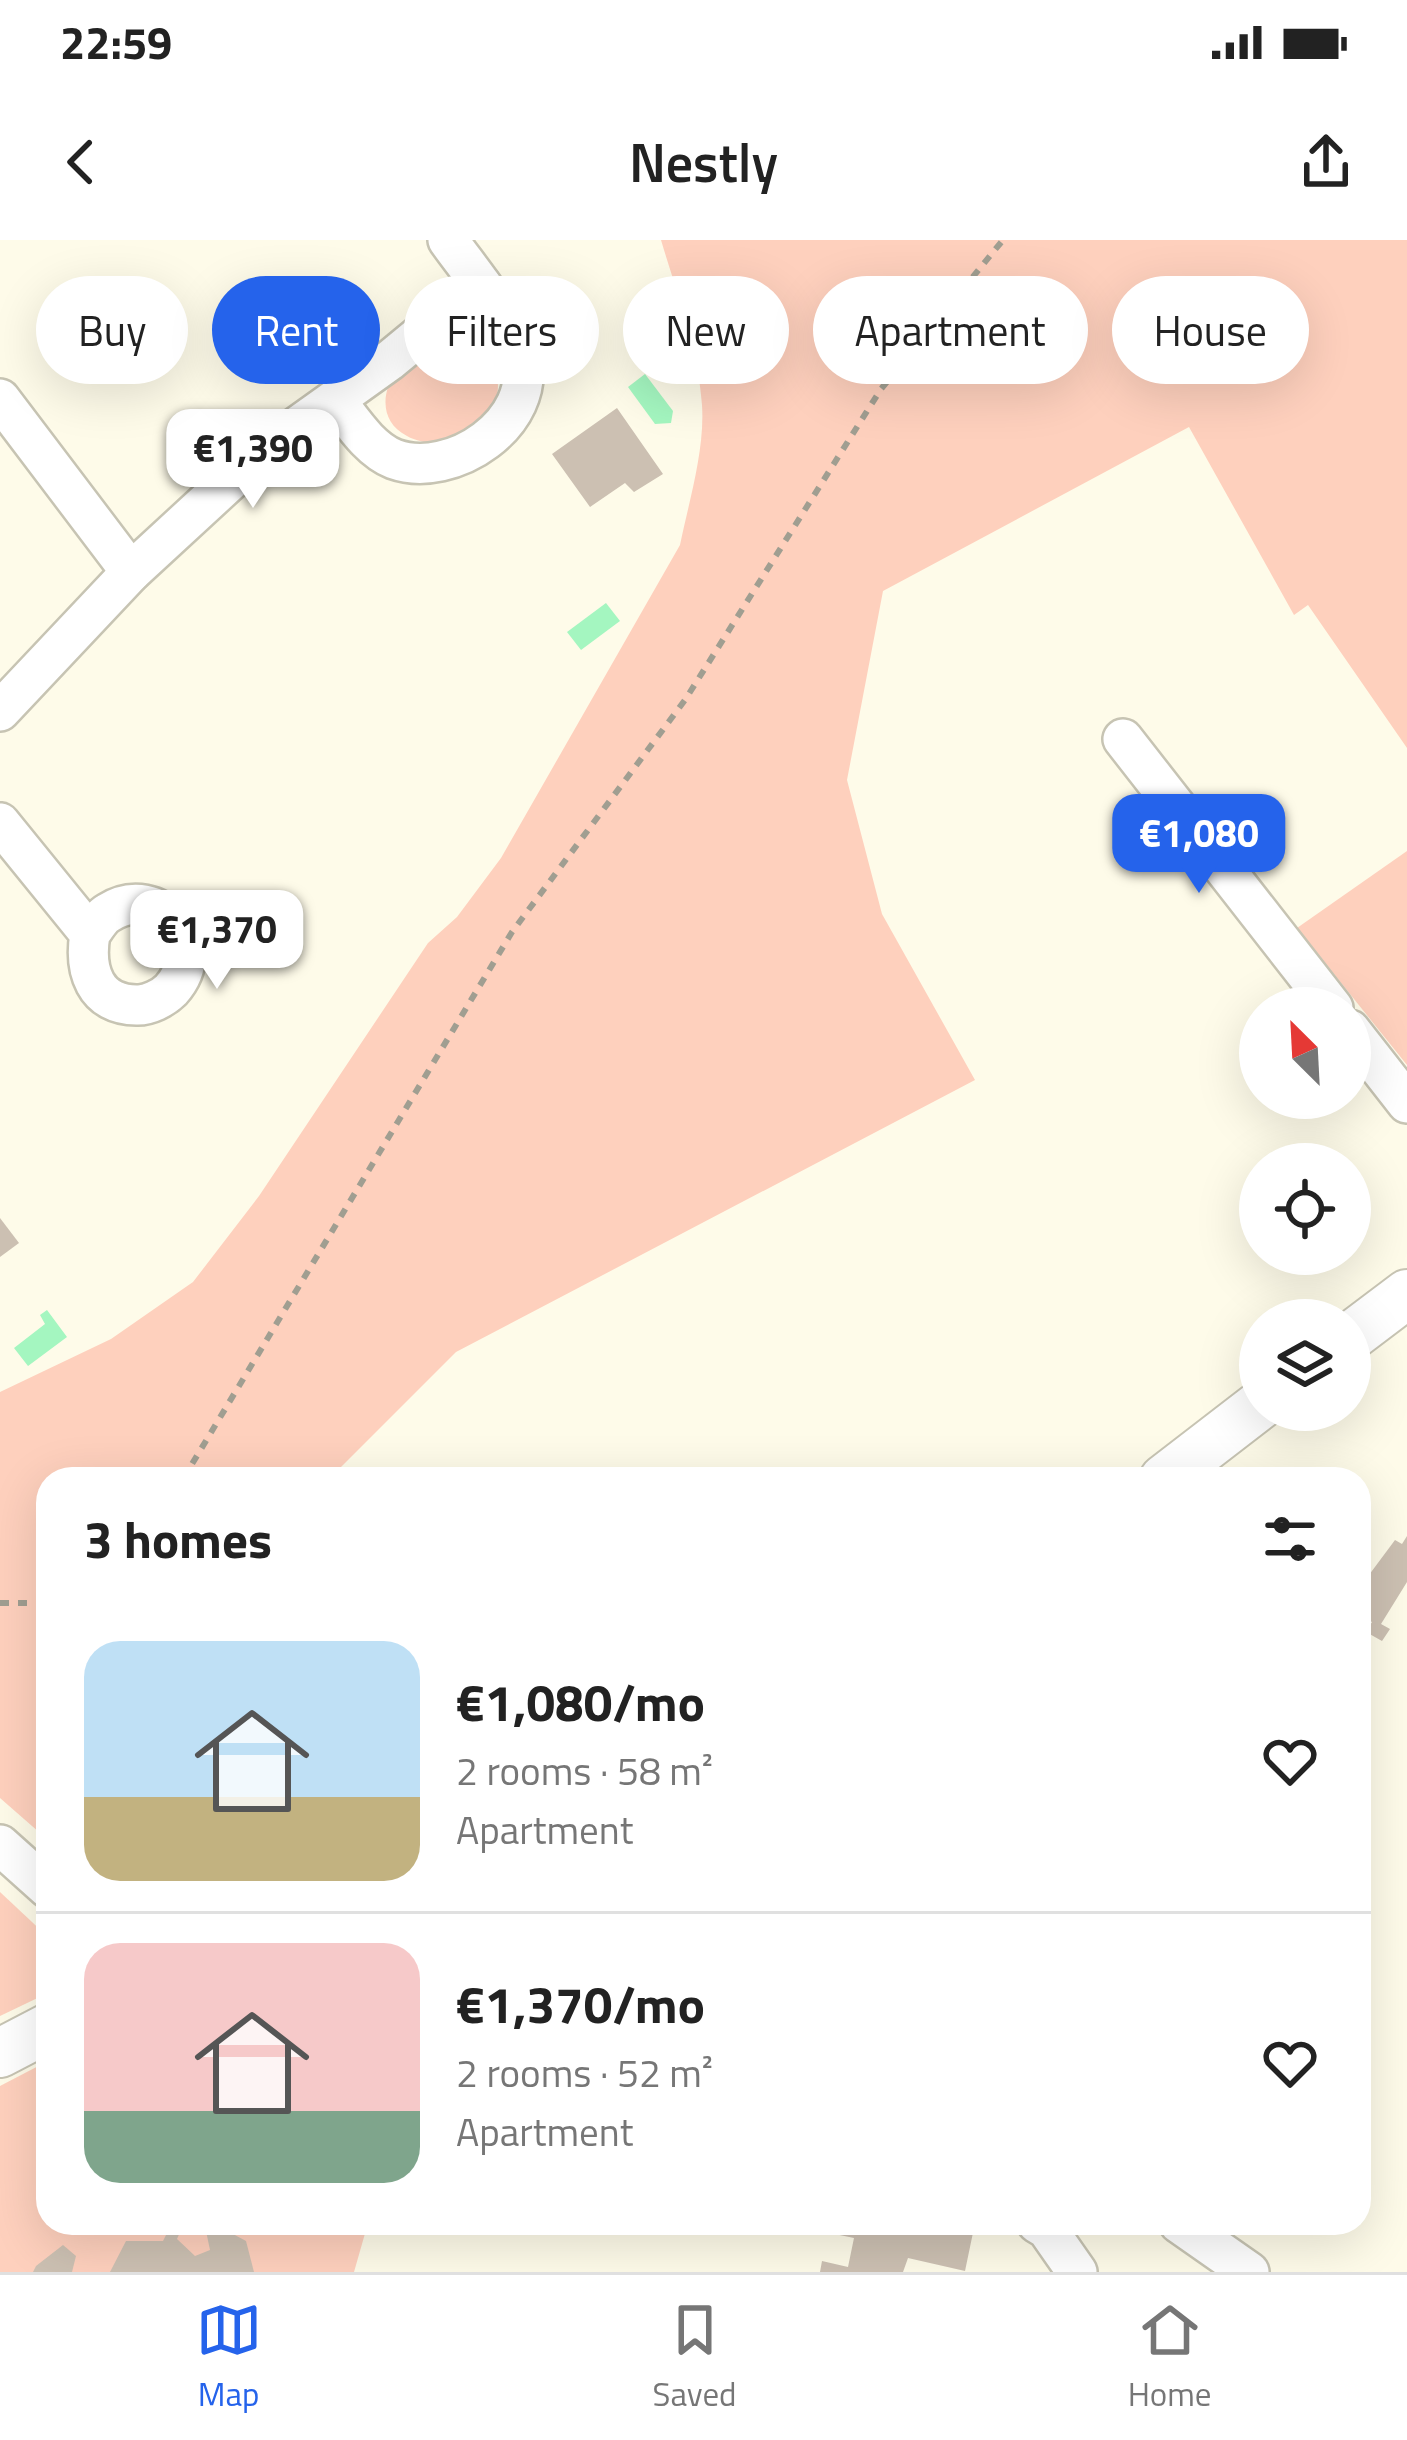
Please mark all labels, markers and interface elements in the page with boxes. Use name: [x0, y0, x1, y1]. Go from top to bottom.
text: 22:59: [60, 8, 172, 76]
text: Nestly: [629, 121, 778, 203]
icon: back: [48, 129, 114, 195]
icon: share: [1293, 129, 1359, 195]
chip: Buy: [36, 276, 188, 384]
chip: Rent: [212, 276, 380, 384]
chip: Filters: [404, 276, 599, 384]
chip: New: [623, 276, 789, 384]
chip: Apartment: [813, 276, 1088, 384]
chip: House: [1112, 276, 1309, 384]
pin: €1,390: [155, 409, 351, 511]
text: €1,390: [193, 418, 313, 477]
pin: €1,080: [1101, 794, 1297, 896]
text: €1,080: [1139, 803, 1259, 862]
pin: €1,370: [119, 890, 315, 992]
text: €1,370: [157, 899, 277, 958]
north arrow: [1239, 987, 1371, 1119]
map controls: [1239, 987, 1371, 1431]
button: locate: [1239, 1143, 1371, 1275]
button: layers: [1239, 1299, 1371, 1431]
text: 3 homes: [84, 1500, 272, 1578]
icon: filters: [1257, 1506, 1323, 1572]
text: €1,080/mo: [456, 1663, 705, 1741]
icon: home: [180, 1689, 324, 1833]
icon: heart: [1257, 1728, 1323, 1794]
text: 2 rooms · 58 m²: [456, 1741, 713, 1800]
text: Apartment: [456, 1800, 633, 1859]
text: €1,370/mo: [456, 1965, 705, 2043]
icon: home: [180, 1991, 324, 2135]
icon: heart: [1257, 2030, 1323, 2096]
text: 2 rooms · 52 m²: [456, 2043, 713, 2102]
text: Apartment: [456, 2102, 633, 2161]
tab: Map: [196, 2297, 262, 2419]
tab: Saved: [653, 2297, 737, 2419]
tab: Home: [1128, 2297, 1211, 2419]

